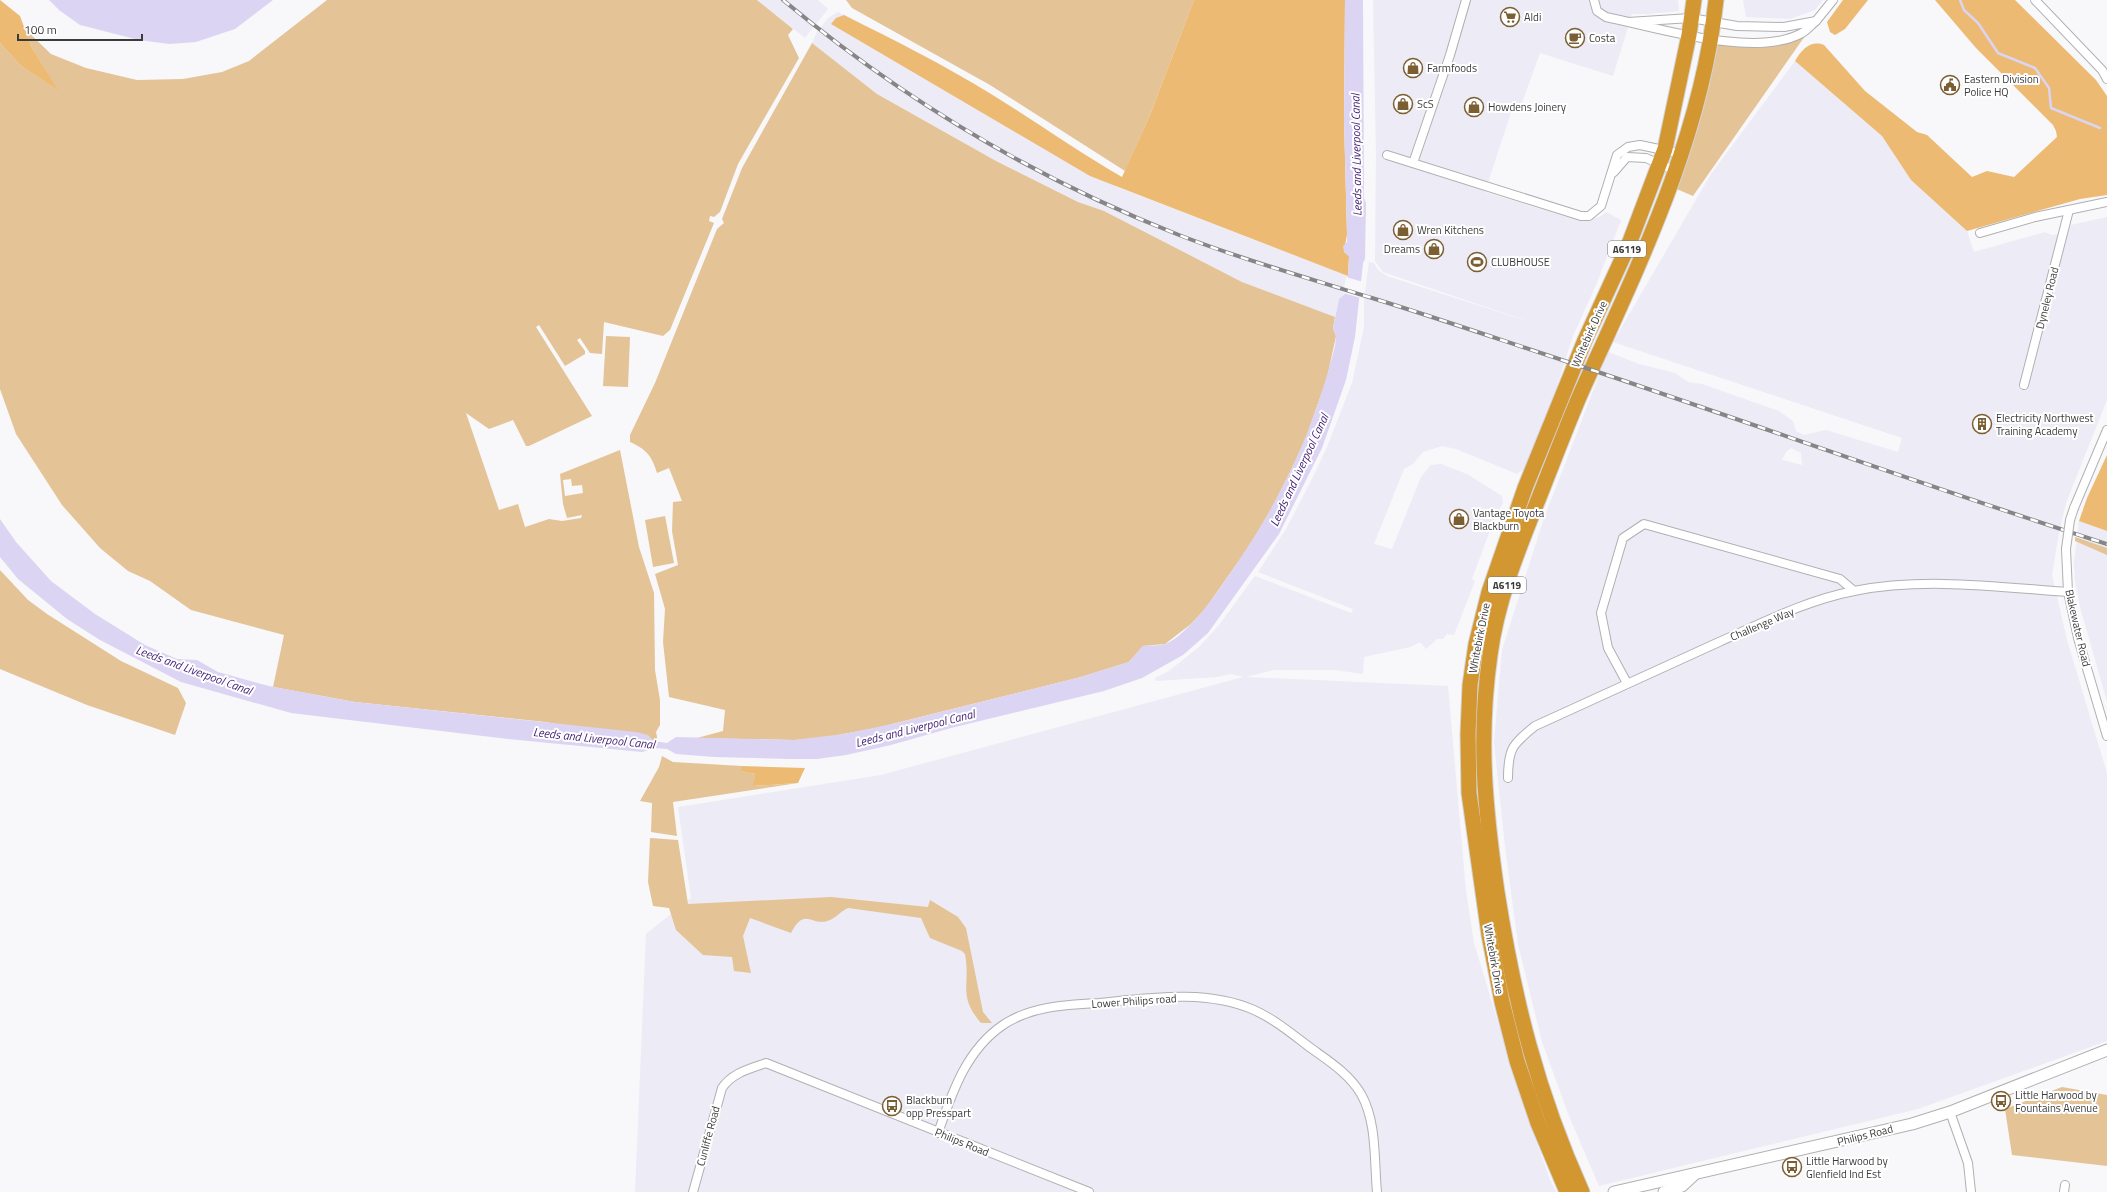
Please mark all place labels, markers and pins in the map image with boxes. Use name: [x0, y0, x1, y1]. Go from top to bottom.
supermarket icon: Aldi: [1499, 6, 1521, 28]
place label: Aldi: [1524, 9, 1541, 25]
cafe icon: Costa: [1564, 27, 1586, 49]
place label: Costa: [1589, 30, 1616, 46]
shop icon: Farmfoods: [1402, 57, 1424, 79]
place label: Farmfoods: [1427, 60, 1477, 76]
place label: Eastern Division Police HQ: [1964, 71, 2039, 100]
public building icon: Eastern Division Police HQ: [1939, 74, 1961, 96]
shop icon: ScS: [1392, 93, 1414, 115]
place label: ScS: [1417, 96, 1434, 112]
shop icon: Howdens Joinery: [1463, 96, 1485, 118]
place label: Howdens Joinery: [1488, 99, 1567, 115]
shop icon: Wren Kitchens: [1392, 219, 1414, 241]
place label: Wren Kitchens: [1417, 222, 1484, 238]
shop icon: Dreams: [1423, 238, 1445, 260]
place label: Dreams: [1384, 241, 1420, 257]
sports icon: CLUBHOUSE: [1466, 251, 1488, 273]
place label: CLUBHOUSE: [1491, 254, 1550, 270]
place label: Electricity Northwest Training Academy: [1996, 410, 2094, 439]
building icon: Electricity Northwest Training Academy: [1971, 413, 1993, 435]
place label: Vantage Toyota Blackburn: [1473, 505, 1545, 534]
shop icon: Vantage Toyota Blackburn: [1448, 508, 1470, 530]
place label: Little Harwood by Fountains Avenue: [2015, 1087, 2098, 1116]
bus stop icon: Little Harwood by Fountains Avenue: [1990, 1090, 2012, 1112]
place label: Blackburn opp Presspart: [906, 1092, 971, 1121]
bus stop icon: Blackburn opp Presspart: [881, 1095, 903, 1117]
place label: Little Harwood by Glenfield Ind Est: [1806, 1153, 1889, 1182]
bus stop icon: Little Harwood by Glenfield Ind Est: [1781, 1156, 1803, 1178]

